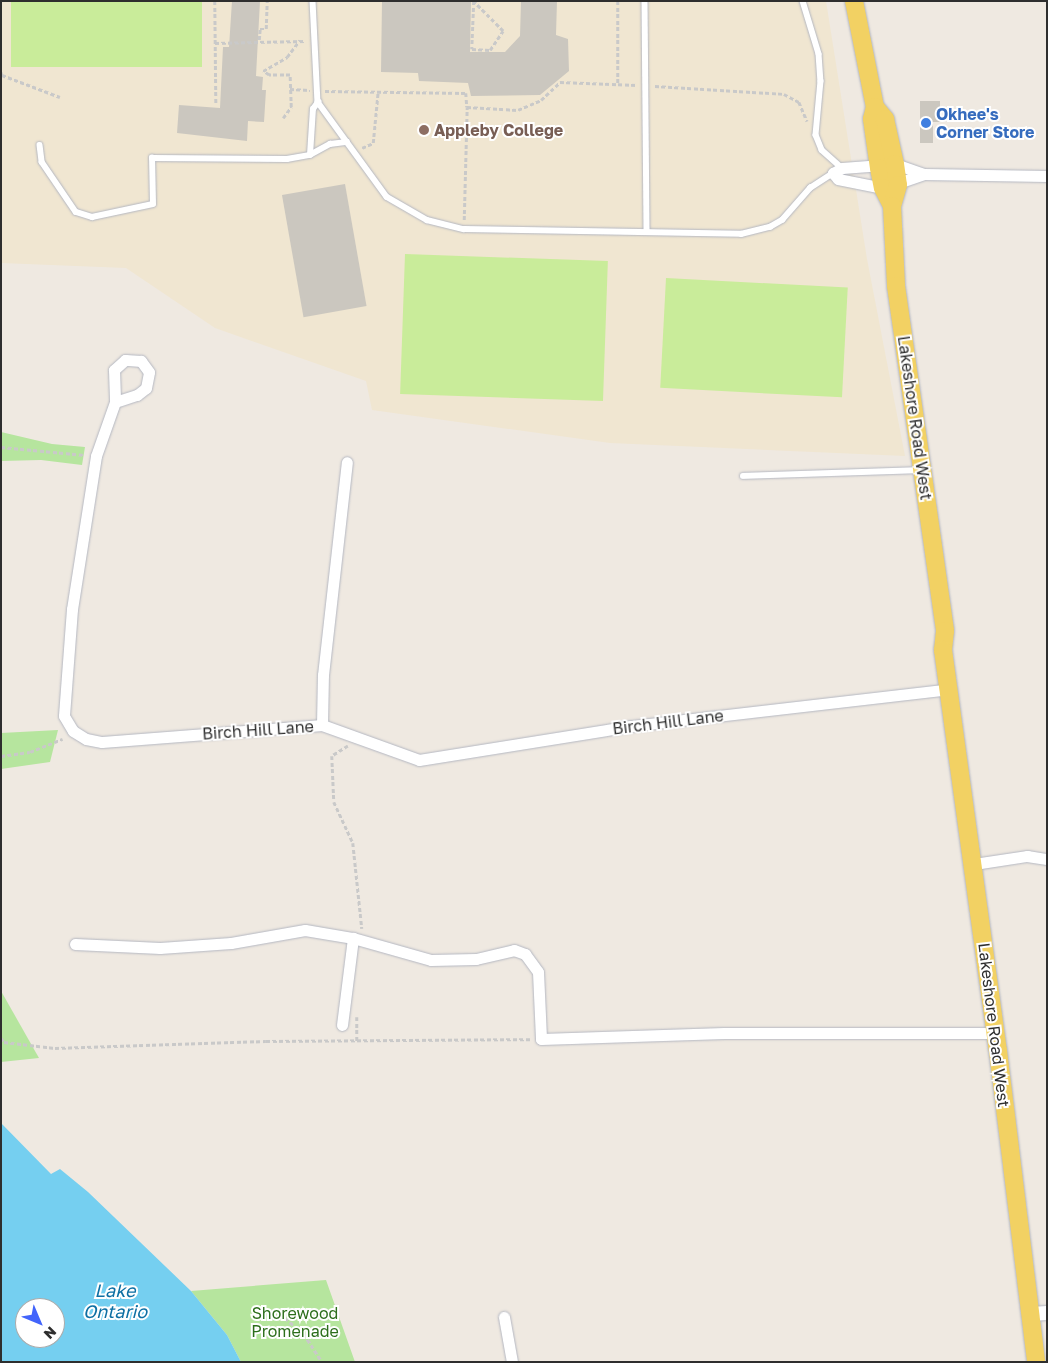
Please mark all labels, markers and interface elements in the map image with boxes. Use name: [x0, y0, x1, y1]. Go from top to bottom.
place label: Okhee's Corner Store: [936, 104, 1035, 142]
marker: Okhee's Corner Store: [920, 117, 932, 129]
place label: Appleby College: [434, 120, 563, 140]
marker: Appleby College: [418, 124, 430, 136]
street label: Lakeshore Road West: [894, 335, 936, 501]
street label: Birch Hill Lane: [611, 706, 725, 738]
street label: Birch Hill Lane: [202, 717, 314, 743]
street label: Lakeshore Road West: [974, 942, 1014, 1108]
water label: Lake Ontario: [83, 1280, 147, 1322]
north arrow: [15, 1298, 65, 1348]
park label: Shorewood Promenade: [251, 1303, 339, 1341]
text: N: [40, 1323, 60, 1343]

